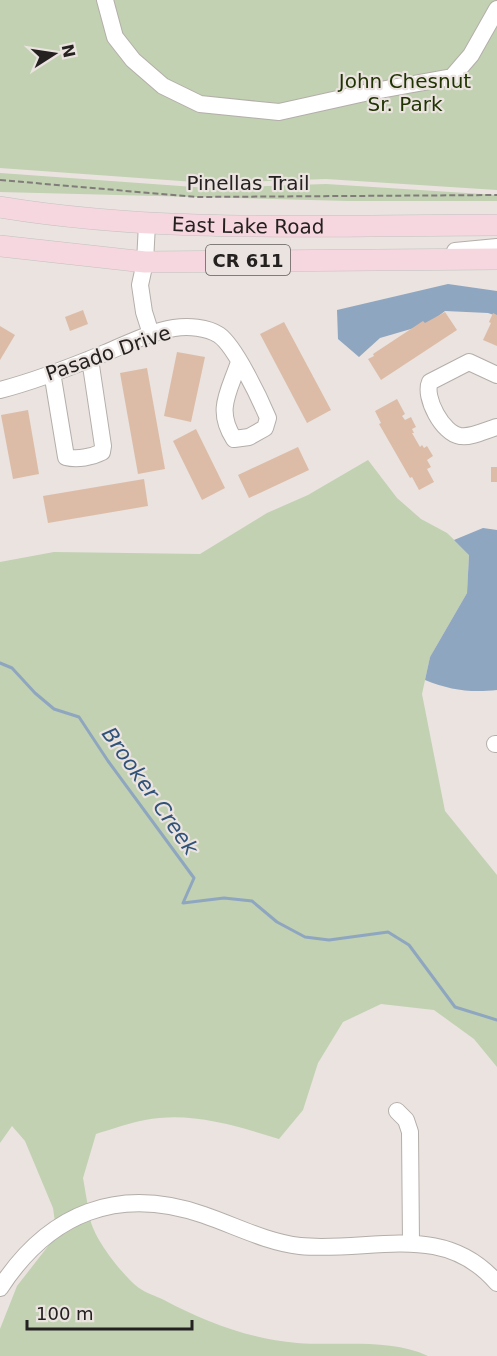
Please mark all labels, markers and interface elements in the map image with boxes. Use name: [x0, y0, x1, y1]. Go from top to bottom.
north arrow: [24, 24, 84, 84]
text: N: [57, 42, 79, 60]
park label: John Chesnut Sr. Park: [337, 69, 471, 116]
street label: Pinellas Trail: [186, 171, 310, 195]
street label: East Lake Road: [171, 212, 324, 238]
road number: CR 611: [206, 245, 290, 275]
street label: Pasado Drive: [42, 320, 174, 386]
water label: Brooker Creek: [97, 723, 203, 860]
scale bar: [27, 1293, 192, 1331]
text: 100 m: [36, 1303, 94, 1324]

